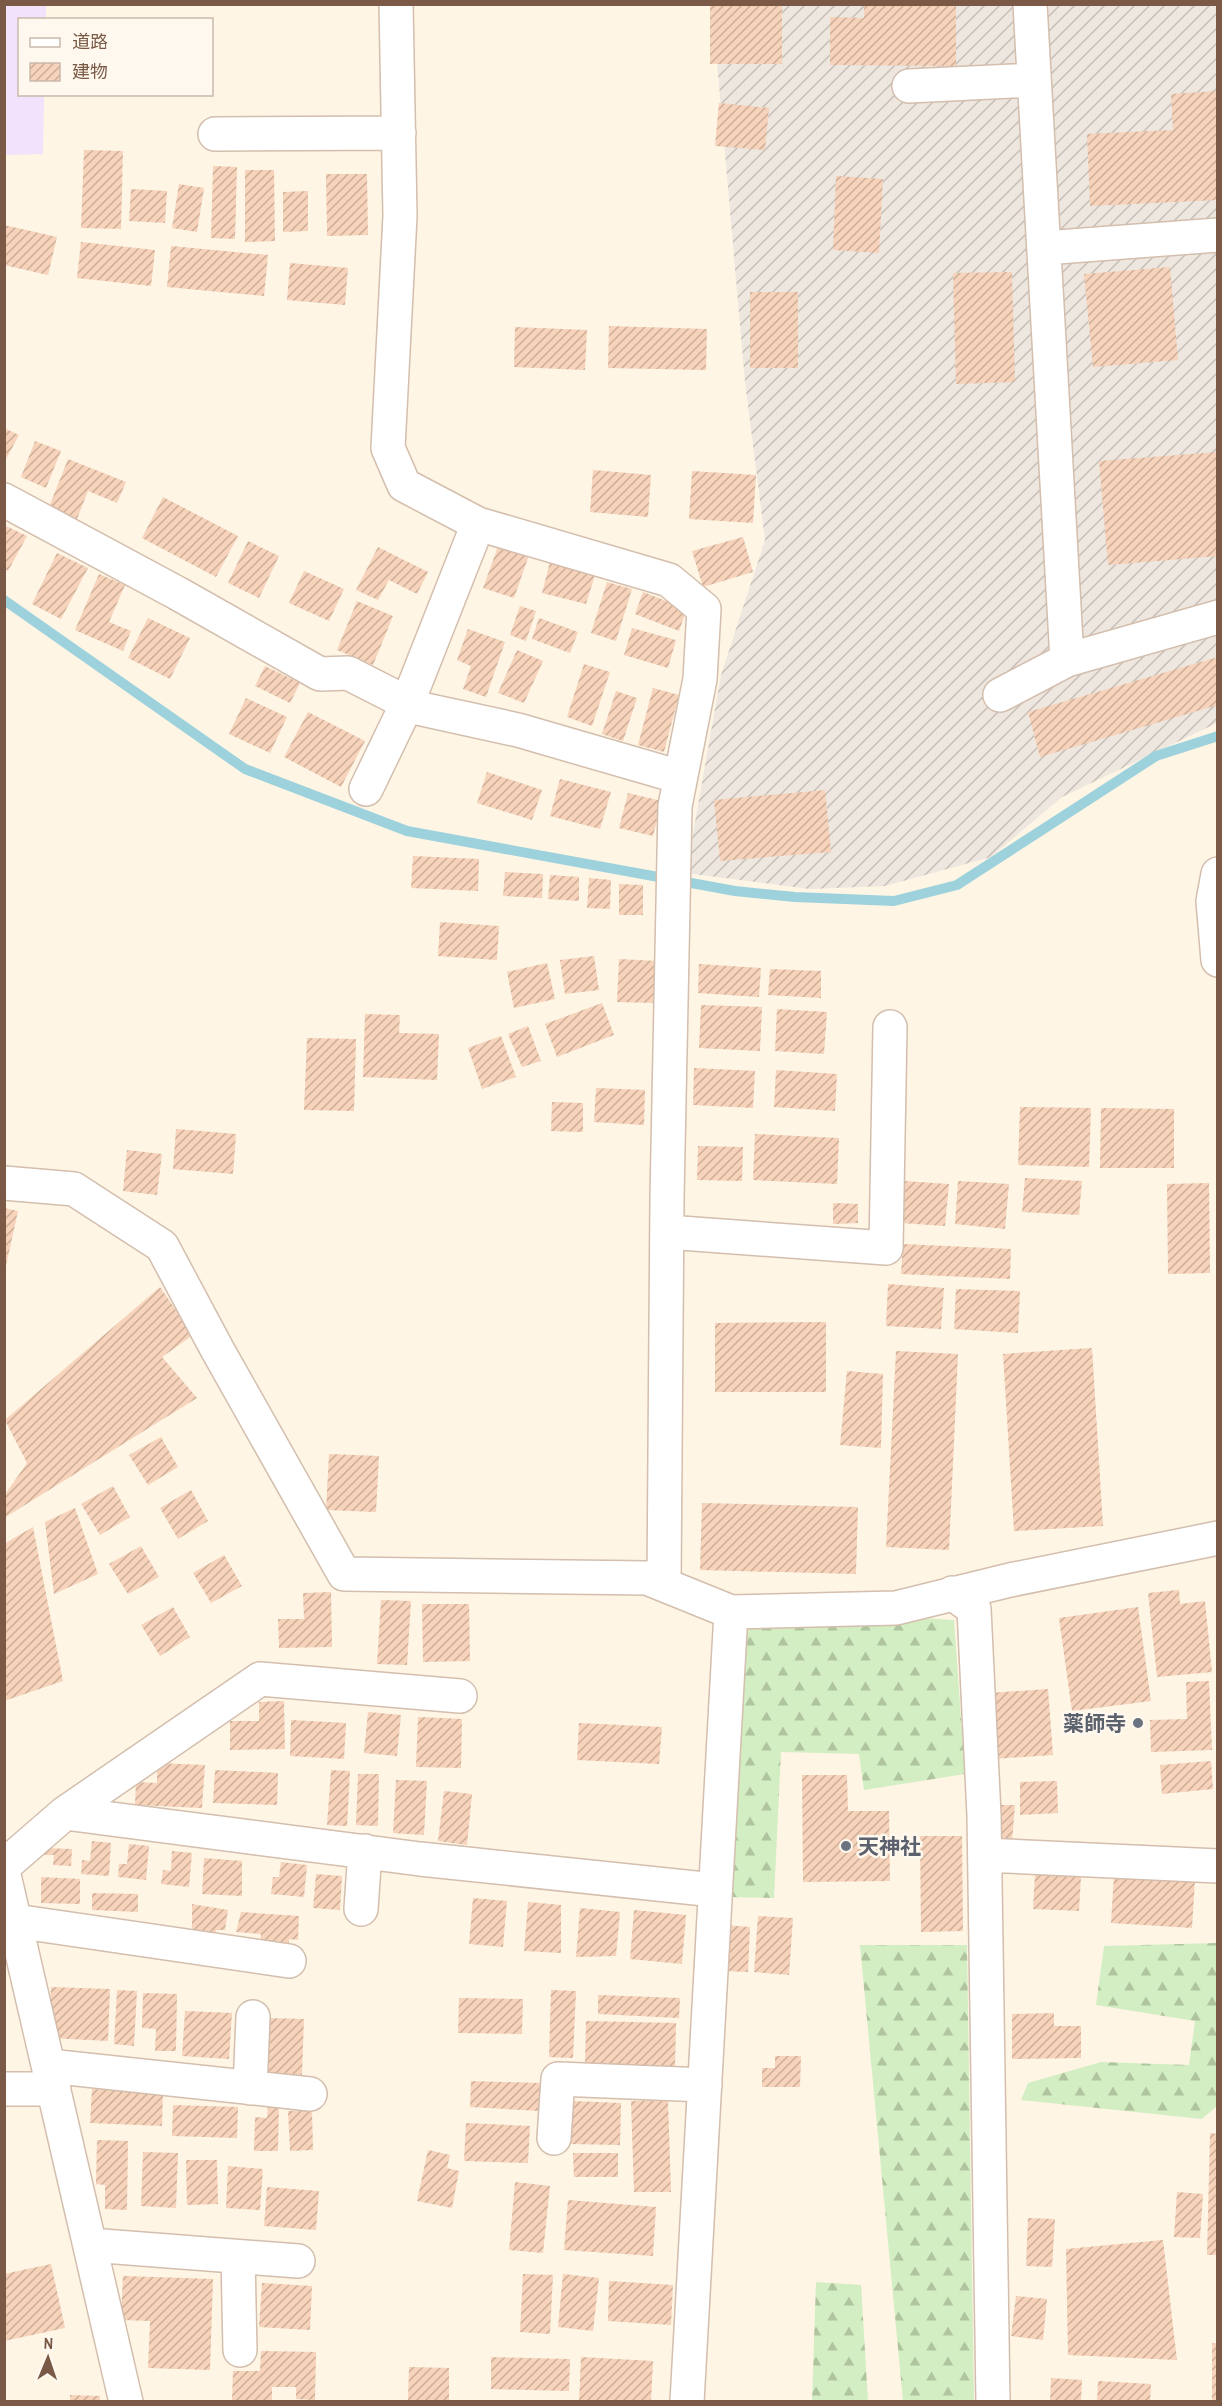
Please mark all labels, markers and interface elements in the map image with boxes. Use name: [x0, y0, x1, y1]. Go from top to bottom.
legend: [18, 18, 213, 96]
text: 道路: [72, 29, 108, 54]
text: 建物: [72, 59, 108, 84]
place label: 薬師寺: [1063, 1709, 1126, 1738]
marker: 薬師寺: [1131, 1716, 1145, 1730]
place label: 天神社: [858, 1832, 921, 1861]
marker: 天神社: [839, 1839, 853, 1853]
north arrow: [18, 2328, 78, 2388]
text: N: [43, 2332, 54, 2354]

